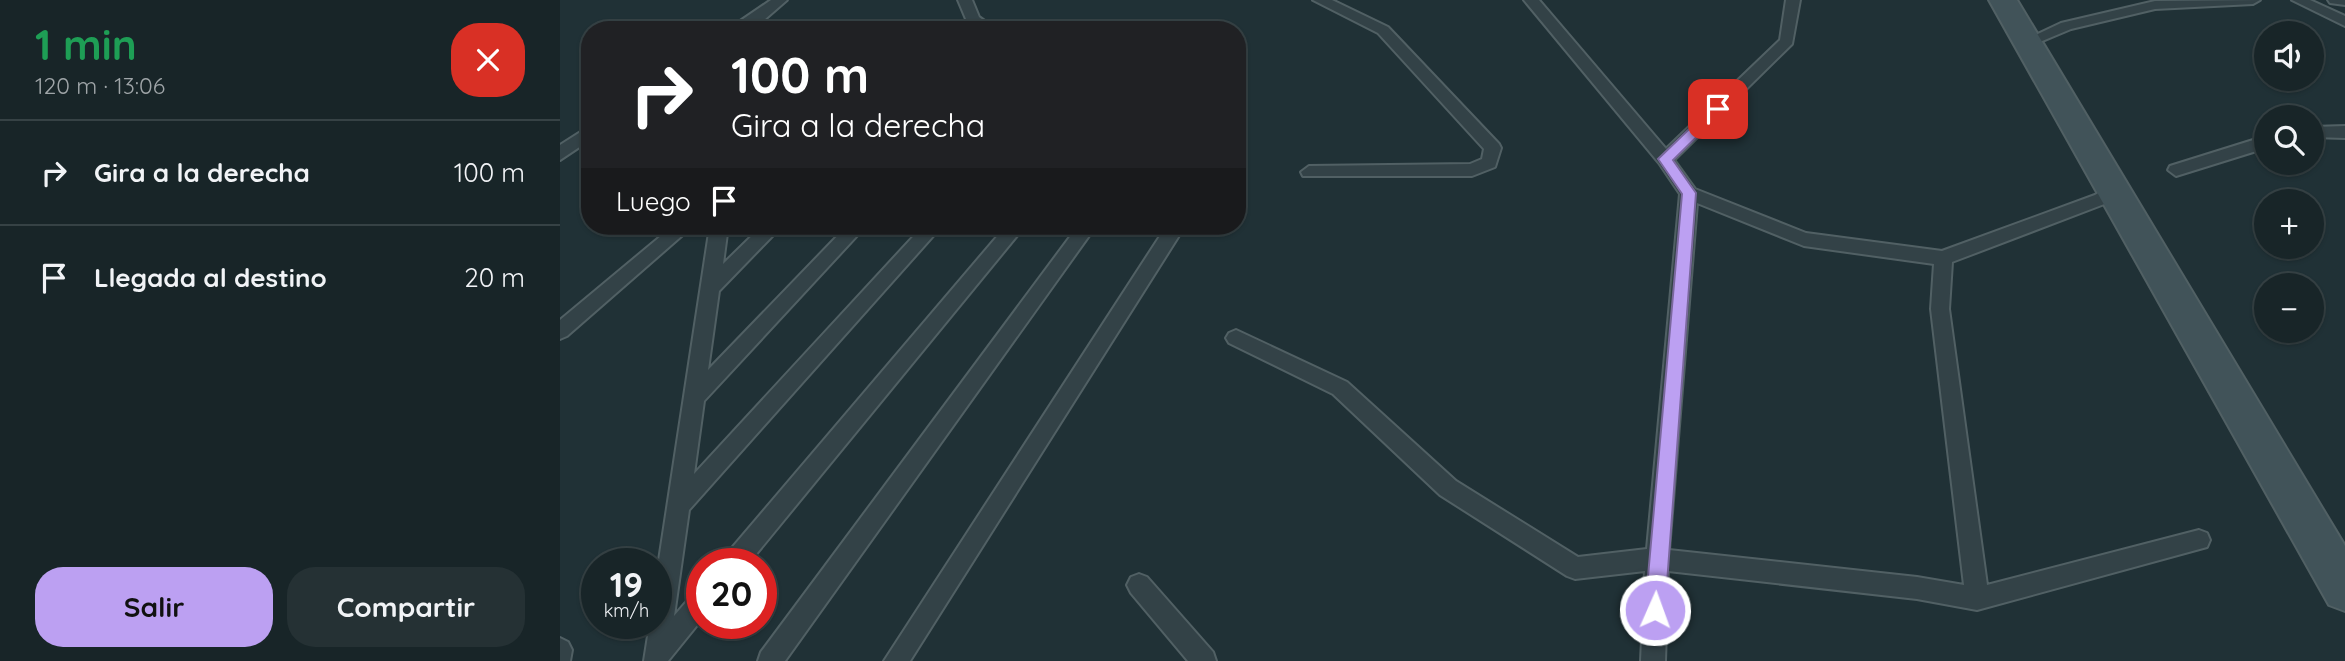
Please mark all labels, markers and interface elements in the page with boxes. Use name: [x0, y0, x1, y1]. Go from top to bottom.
text: 1 min: [35, 18, 137, 71]
map controls: [2254, 21, 2324, 343]
button: sound: [2254, 21, 2324, 91]
button: close: [451, 23, 525, 97]
text: 100 m: [731, 44, 869, 105]
icon: right: [616, 49, 707, 140]
text: 120 m · 13:06: [35, 71, 165, 100]
pin: [1688, 79, 1748, 139]
icon: arrive: [1699, 90, 1737, 128]
text: Gira a la derecha: [731, 105, 985, 145]
button: search: [2254, 105, 2324, 175]
icon: right: [35, 154, 73, 192]
text: Gira a la derecha: [94, 156, 310, 189]
text: 100 m: [454, 156, 525, 189]
icon: arrive: [705, 182, 743, 220]
text: Luego: [616, 185, 691, 218]
button: +: [2254, 189, 2324, 259]
icon: arrive: [35, 259, 73, 297]
text: Llegada al destino: [94, 261, 327, 294]
text: 20 m: [464, 261, 525, 294]
button: −: [2254, 273, 2324, 343]
speed limit sign: 20: [686, 548, 777, 639]
text: 19: [610, 562, 643, 606]
button: Salir: [35, 567, 273, 647]
button: Compartir: [287, 567, 525, 647]
position arrow: [1618, 573, 1692, 647]
text: km/h: [604, 599, 649, 622]

